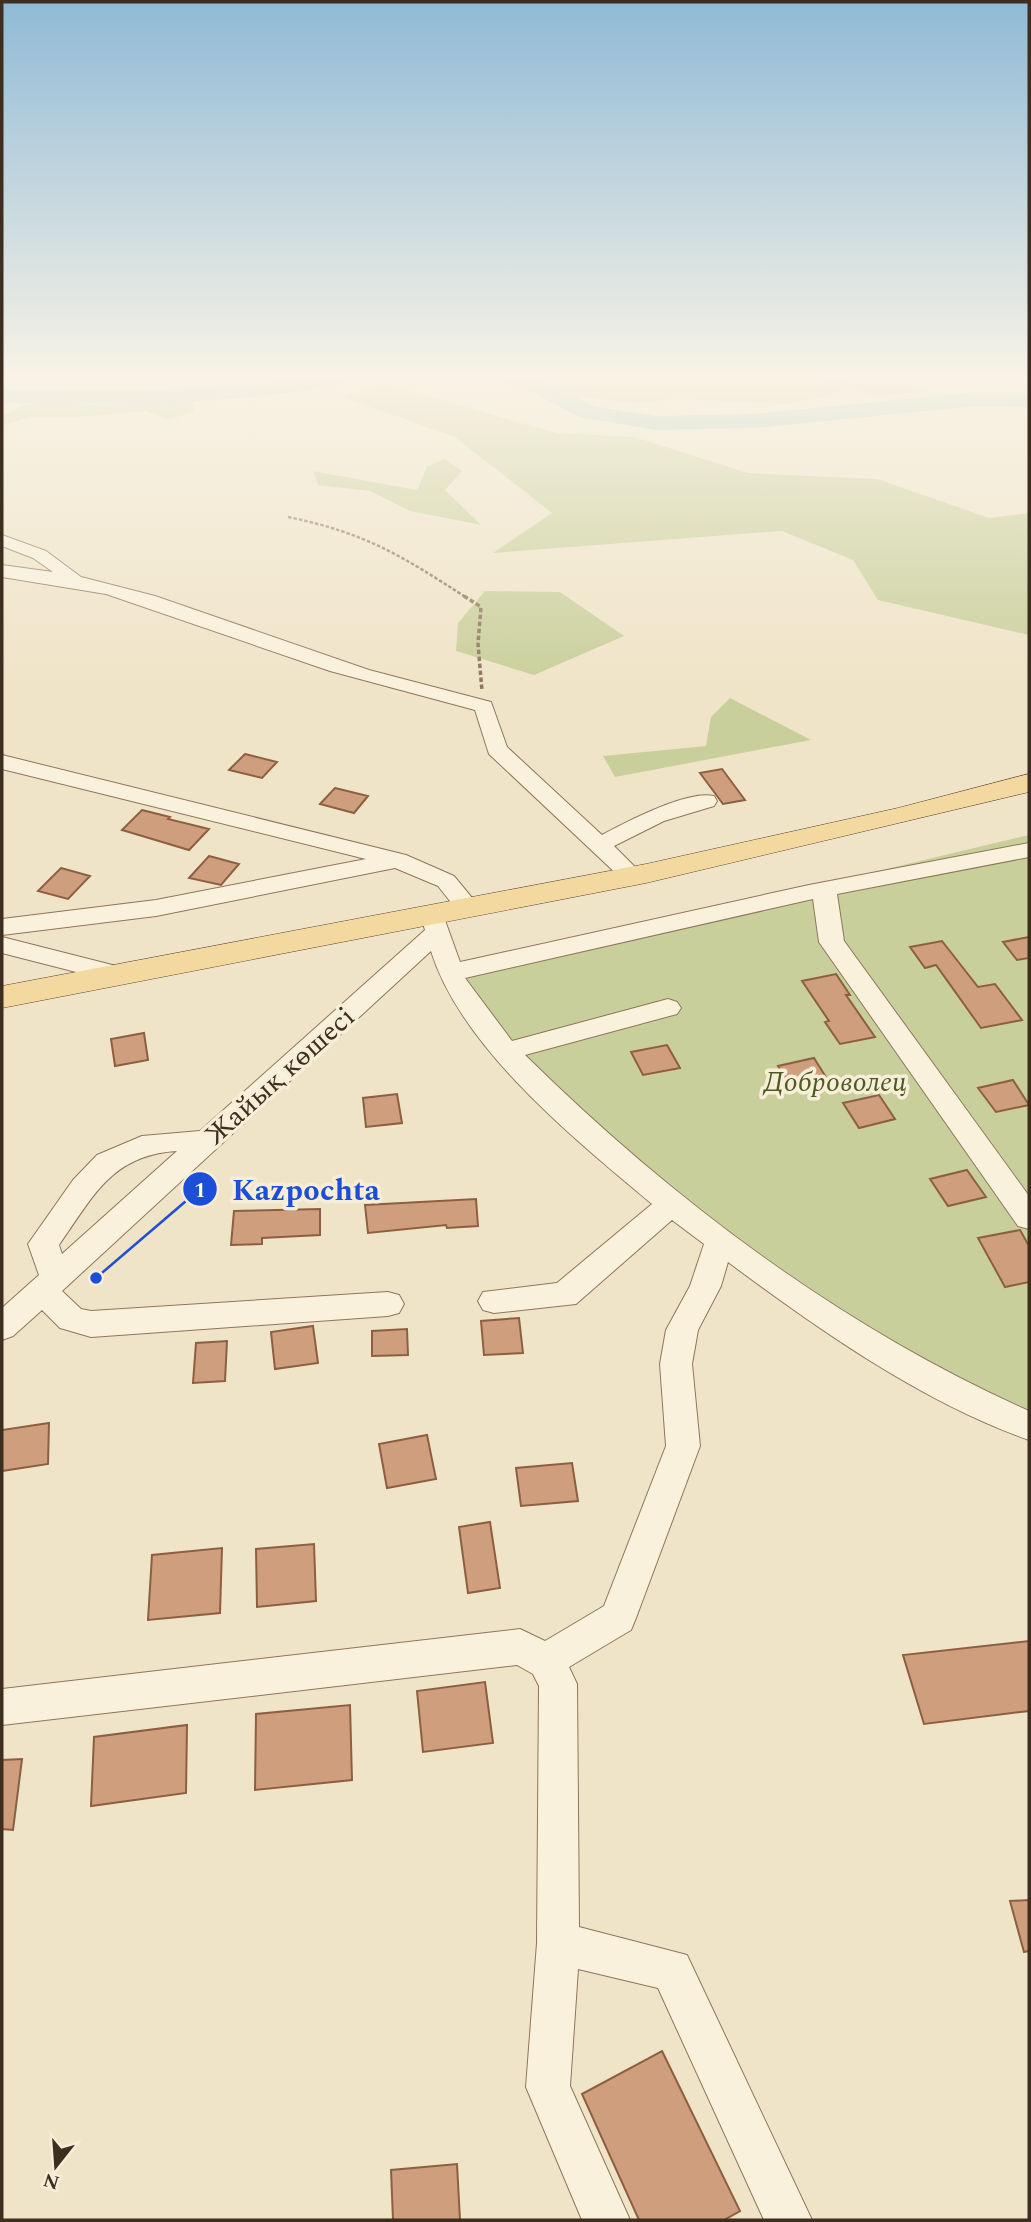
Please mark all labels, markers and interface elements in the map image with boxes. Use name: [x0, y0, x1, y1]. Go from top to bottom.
street label: Жайық көшесі: [195, 997, 365, 1156]
park label: Доброволец: [763, 1061, 907, 1104]
callout: Kazpochta: [183, 1164, 394, 1215]
text: Kazpochta: [232, 1168, 381, 1214]
text: 1: [194, 1175, 206, 1207]
north arrow: [21, 2131, 91, 2201]
text: N: [40, 2165, 63, 2197]

